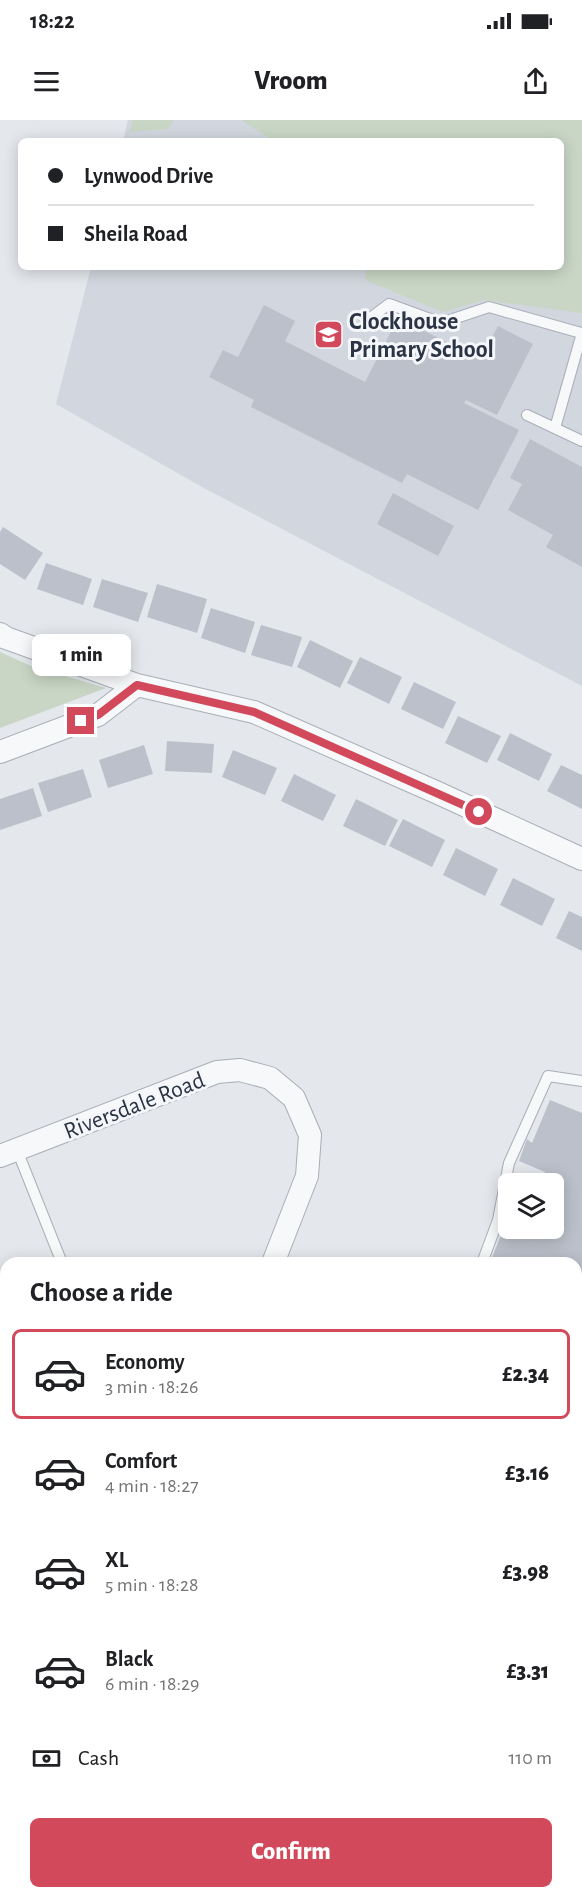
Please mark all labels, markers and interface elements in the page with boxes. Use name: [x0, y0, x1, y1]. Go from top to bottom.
text: 18:22: [30, 10, 75, 32]
icon: menu: [30, 65, 63, 98]
icon: share: [519, 65, 552, 98]
text: Vroom: [254, 67, 328, 94]
text: Lynwood Drive: [84, 165, 213, 187]
text: Sheila Road: [84, 223, 188, 245]
place label: Clockhouse Primary School: [349, 310, 494, 362]
school or university icon: Clockhouse Primary School: [312, 319, 344, 351]
callout: 1 min: [32, 634, 130, 676]
text: 1 min: [60, 645, 103, 665]
route end: [67, 707, 94, 734]
route start: [465, 798, 492, 825]
street label: Riversdale Road: [61, 1068, 208, 1144]
map controls: [498, 1173, 564, 1239]
button: layers: [498, 1173, 564, 1239]
text: Choose a ride: [30, 1279, 173, 1306]
icon: car: [33, 1347, 87, 1401]
text: Economy: [105, 1351, 185, 1373]
text: £2.34: [502, 1363, 549, 1385]
text: 3 min · 18:26: [105, 1377, 198, 1397]
icon: car: [33, 1446, 87, 1500]
text: Comfort: [105, 1450, 177, 1472]
text: £3.16: [505, 1462, 549, 1484]
text: 4 min · 18:27: [105, 1476, 199, 1496]
icon: car: [33, 1545, 87, 1599]
text: XL: [105, 1549, 128, 1571]
text: £3.98: [502, 1561, 549, 1583]
text: 5 min · 18:28: [105, 1575, 199, 1595]
icon: car: [33, 1644, 87, 1698]
text: Black: [105, 1648, 153, 1670]
text: £3.31: [506, 1660, 549, 1682]
text: 6 min · 18:29: [105, 1674, 199, 1694]
icon: cash: [30, 1742, 63, 1775]
text: Cash: [78, 1747, 119, 1769]
text: 110 m: [508, 1748, 552, 1768]
button: Confirm: [30, 1818, 552, 1887]

